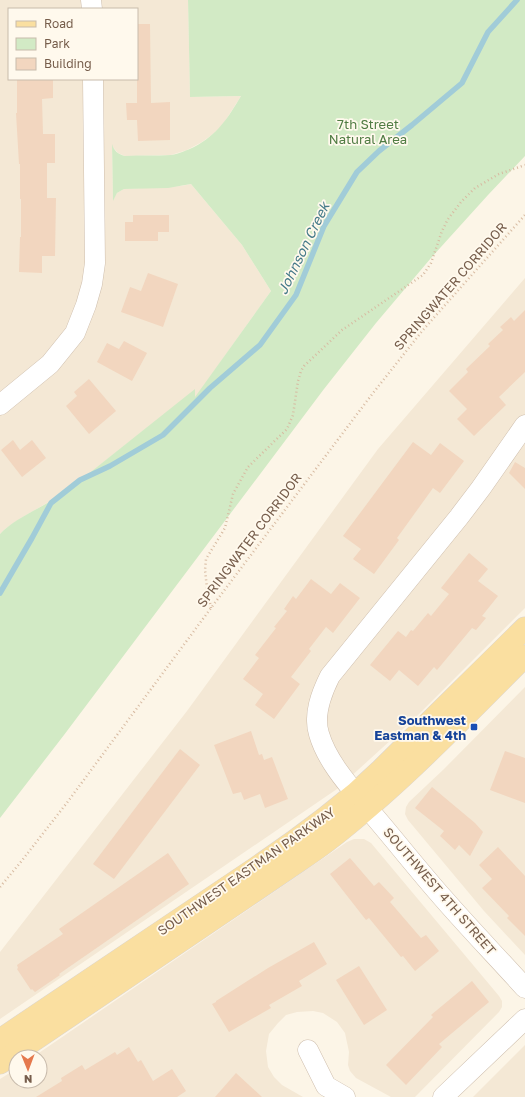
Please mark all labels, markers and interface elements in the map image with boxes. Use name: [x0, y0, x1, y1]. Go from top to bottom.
legend: [8, 8, 138, 80]
text: Road: [44, 16, 73, 31]
text: Park: [44, 36, 70, 51]
text: Building: [44, 56, 92, 71]
park label: 7th Street Natural Area: [329, 116, 407, 147]
water label: Johnson Creek: [273, 197, 334, 297]
street label: SPRINGWATER CORRIDOR: [390, 219, 510, 353]
street label: SPRINGWATER CORRIDOR: [193, 470, 305, 610]
place label: Southwest Eastman & 4th: [374, 712, 466, 743]
marker: Southwest Eastman & 4th: [469, 722, 479, 732]
street label: SOUTHWEST EASTMAN PARKWAY: [154, 803, 338, 939]
street label: SOUTHWEST 4TH STREET: [380, 824, 500, 958]
north arrow: [8, 1049, 48, 1089]
text: N: [24, 1073, 32, 1086]

